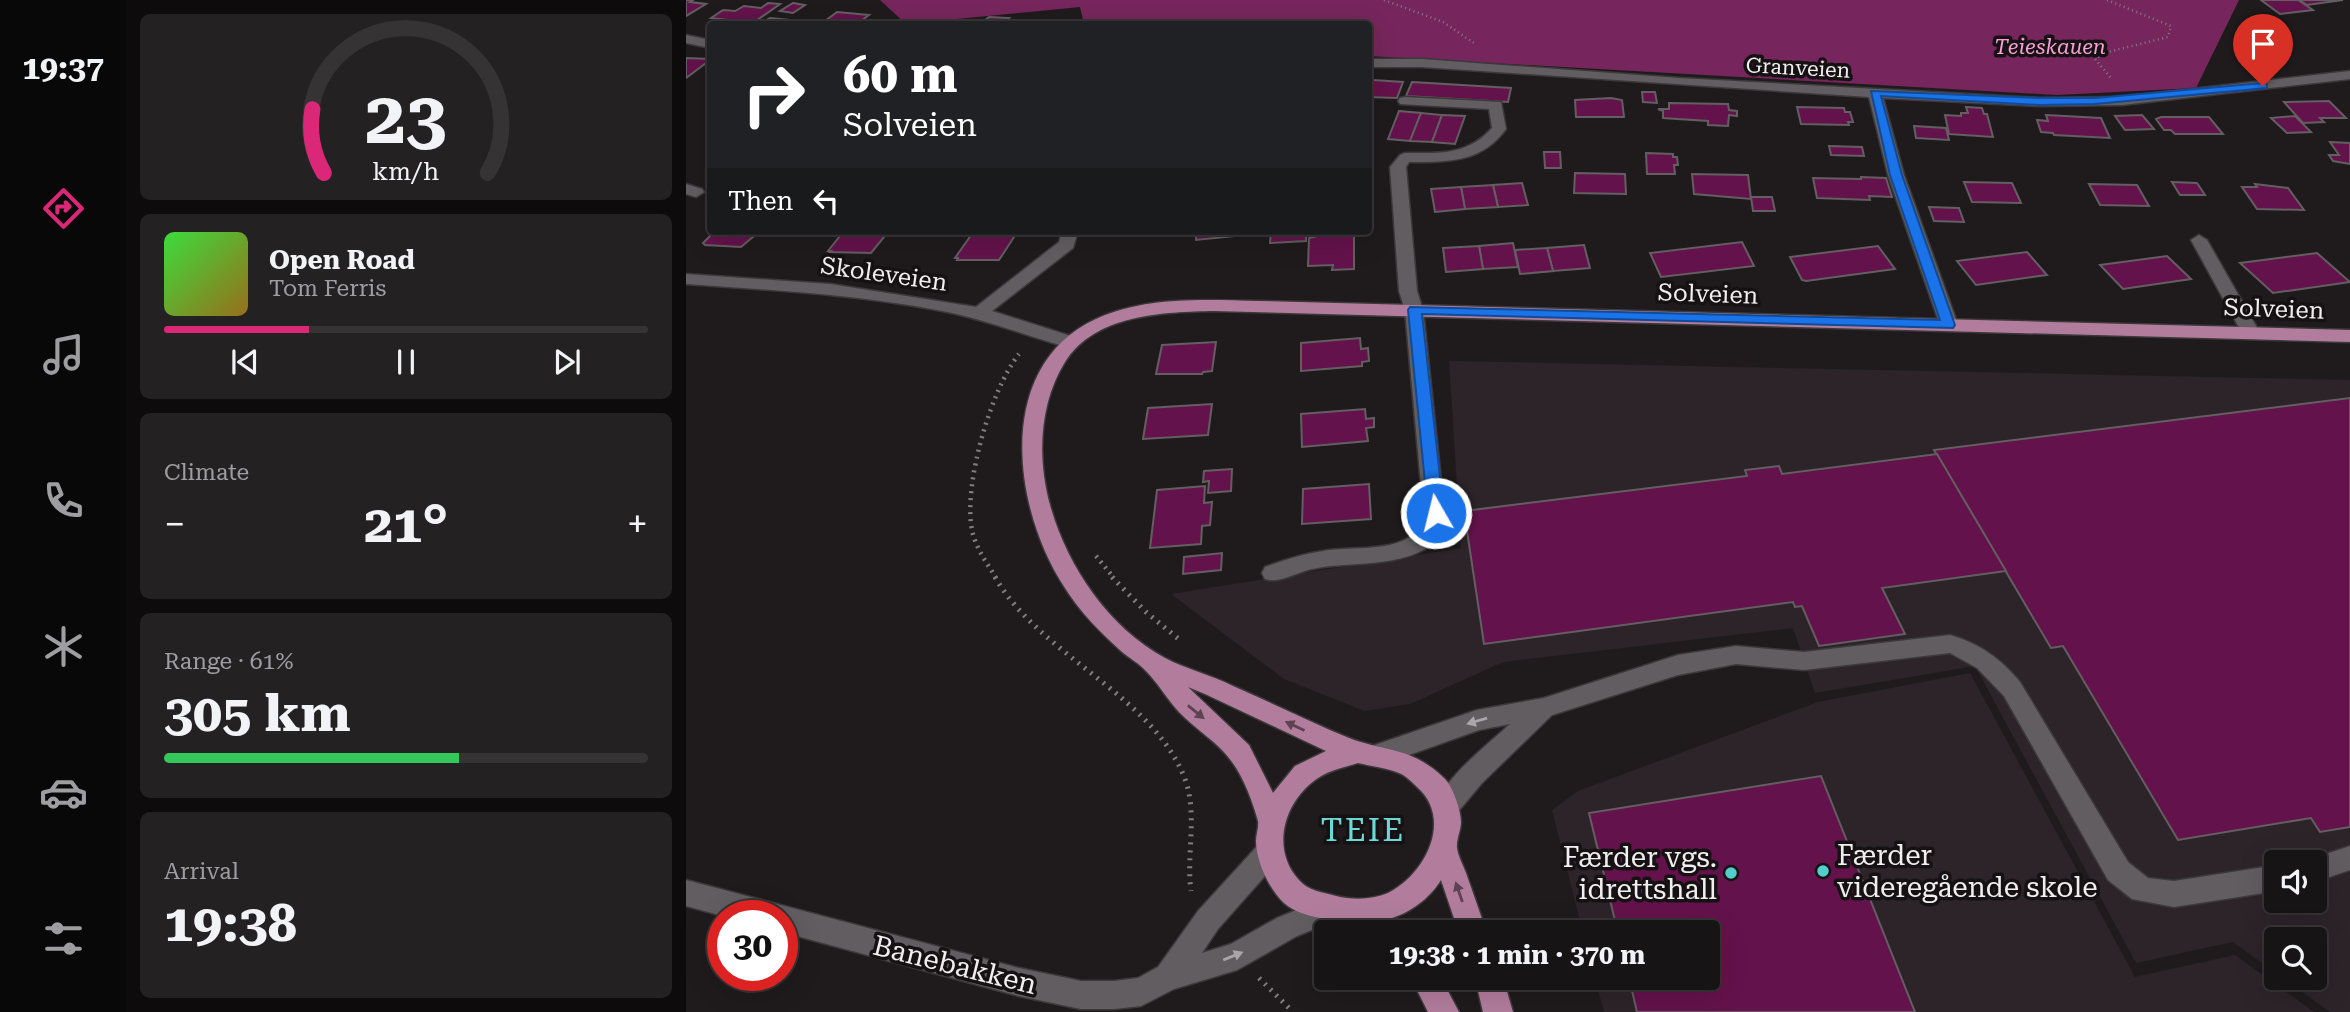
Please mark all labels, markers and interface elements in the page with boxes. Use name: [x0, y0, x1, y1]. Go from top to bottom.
pin: [2233, 14, 2293, 86]
icon: arrive: [2244, 25, 2282, 63]
park label: Teieskauen: [1994, 35, 2106, 59]
text: 60 m: [843, 47, 958, 104]
text: 19:37: [22, 49, 104, 87]
icon: right: [728, 49, 819, 140]
street label: Granveien: [1745, 53, 1851, 83]
text: 23: [365, 76, 447, 161]
text: Solveien: [843, 106, 977, 144]
text: km/h: [373, 157, 439, 186]
icon: left: [807, 182, 845, 220]
icon: directions: [39, 184, 88, 233]
text: Then: [728, 186, 793, 216]
text: Open Road: [269, 245, 415, 275]
street label: Skoleveien: [819, 251, 949, 297]
text: Tom Ferris: [269, 275, 386, 302]
street label: Solveien: [1657, 278, 1759, 310]
street label: Solveien: [2223, 293, 2325, 325]
icon: music: [39, 330, 88, 379]
icon: previous: [226, 343, 264, 381]
icon: pause: [387, 343, 425, 381]
icon: next: [548, 343, 586, 381]
text: Climate: [164, 459, 249, 486]
icon: phone: [39, 476, 88, 525]
position arrow: [1399, 476, 1473, 550]
text: 21°: [364, 494, 448, 555]
text: −: [164, 502, 185, 546]
text: +: [627, 502, 648, 546]
icon: climate: [39, 622, 88, 671]
text: Range · 61%: [164, 648, 293, 675]
text: 305 km: [164, 683, 351, 744]
one-way arrow: [1188, 704, 1205, 719]
one-way arrow: [1467, 716, 1488, 726]
one-way arrow: [1285, 720, 1305, 732]
icon: car: [39, 768, 88, 817]
district label: TEIE: [1321, 810, 1405, 849]
place label: Færder videregående skole: [1837, 839, 2098, 904]
place label: Færder vgs. idrettshall: [1563, 841, 1717, 906]
map controls: [2264, 850, 2327, 990]
button: sound: [2264, 850, 2327, 913]
text: Arrival: [164, 858, 239, 885]
marker: Færder videregående skole: [1815, 863, 1831, 879]
marker: Færder vgs. idrettshall: [1723, 865, 1739, 881]
one-way arrow: [1453, 881, 1464, 902]
text: 19:38: [164, 893, 297, 954]
speed limit sign: 30: [707, 900, 798, 991]
icon: filters: [39, 914, 88, 963]
button: search: [2264, 927, 2327, 990]
street label: Banebakken: [870, 929, 1040, 1001]
text: 19:38 · 1 min · 370 m: [1389, 940, 1645, 970]
one-way arrow: [1223, 950, 1244, 961]

